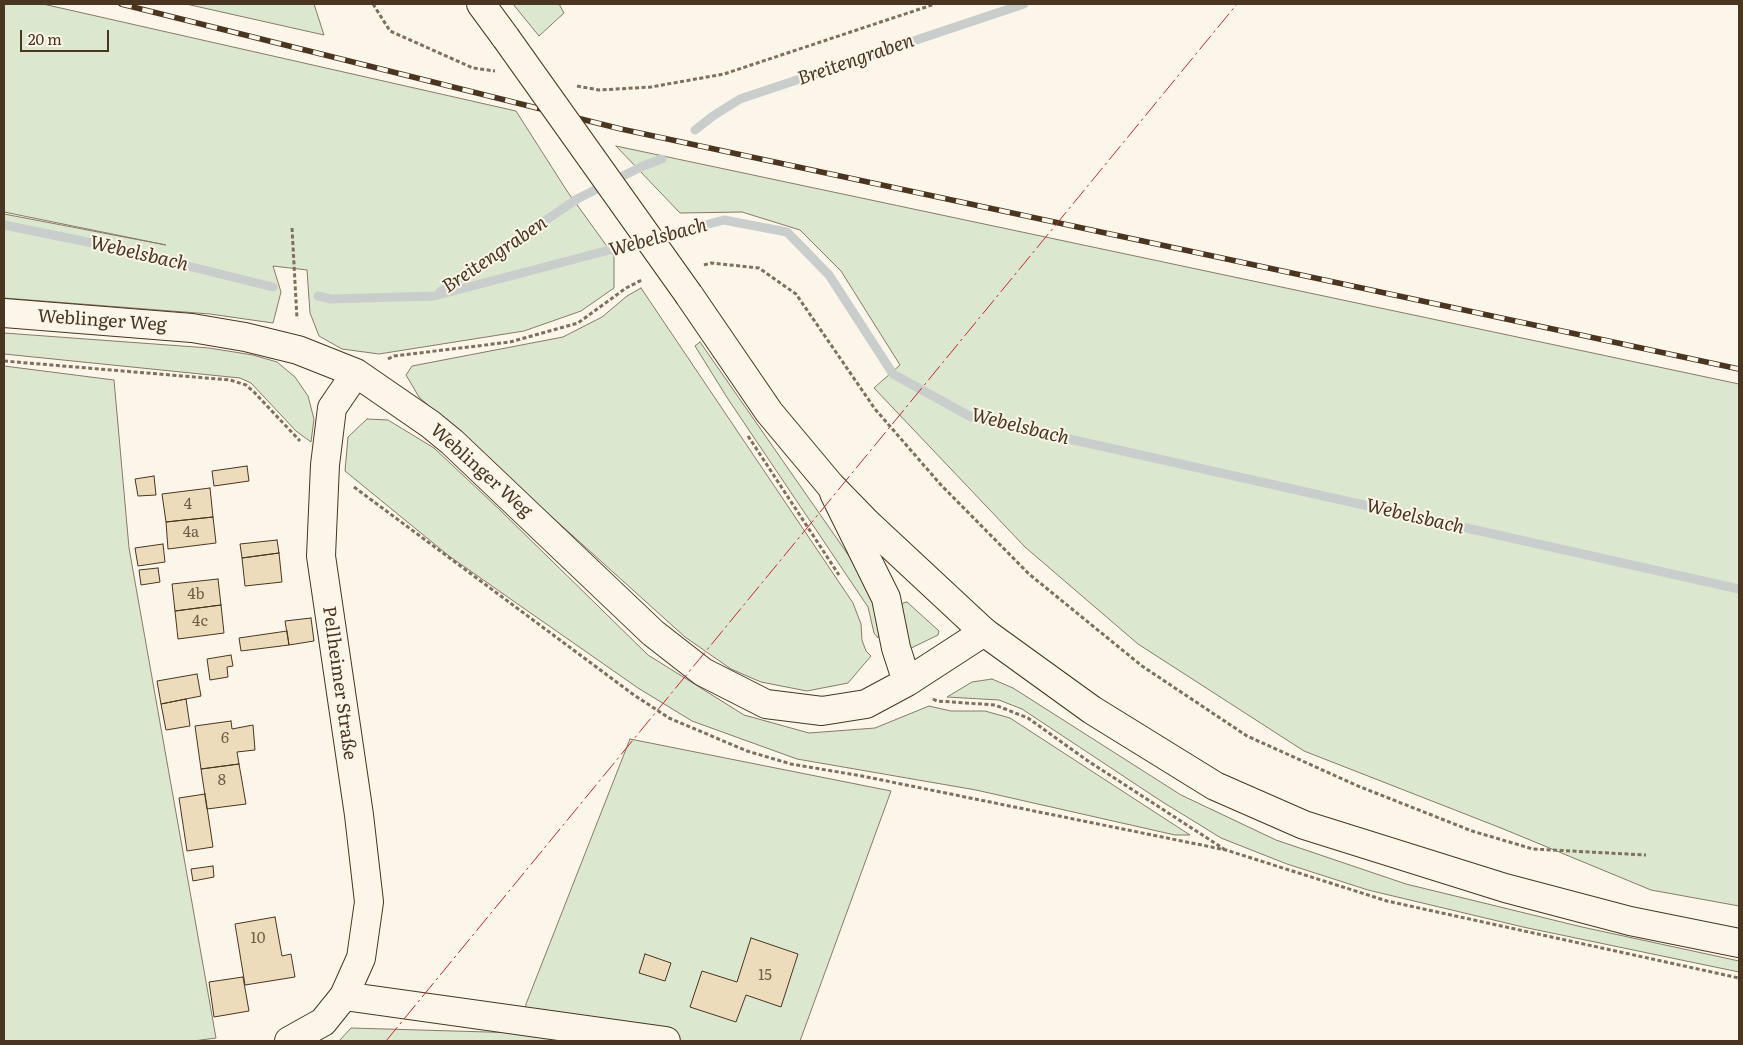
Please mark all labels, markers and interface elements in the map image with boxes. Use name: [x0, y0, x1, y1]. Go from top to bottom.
scale bar: [22, 20, 111, 52]
text: 20 m: [28, 27, 62, 50]
water label: Breitengraben: [795, 29, 917, 91]
water label: Breitengraben: [438, 212, 552, 298]
water label: Webelsbach: [607, 214, 709, 262]
water label: Webelsbach: [87, 232, 191, 276]
street label: Weblinger Weg: [36, 306, 168, 336]
water label: Webelsbach: [968, 404, 1072, 450]
street label: Weblinger Weg: [426, 420, 536, 522]
water label: Webelsbach: [1363, 495, 1467, 539]
house number: 4: [184, 496, 192, 514]
house number: 4a: [183, 524, 199, 542]
house number: 4b: [187, 586, 205, 604]
street label: Pellheimer Straße: [318, 605, 360, 761]
house number: 4c: [192, 613, 208, 631]
house number: 6: [221, 730, 229, 748]
house number: 8: [218, 772, 226, 790]
house number: 10: [251, 930, 265, 948]
house number: 15: [758, 967, 772, 985]

